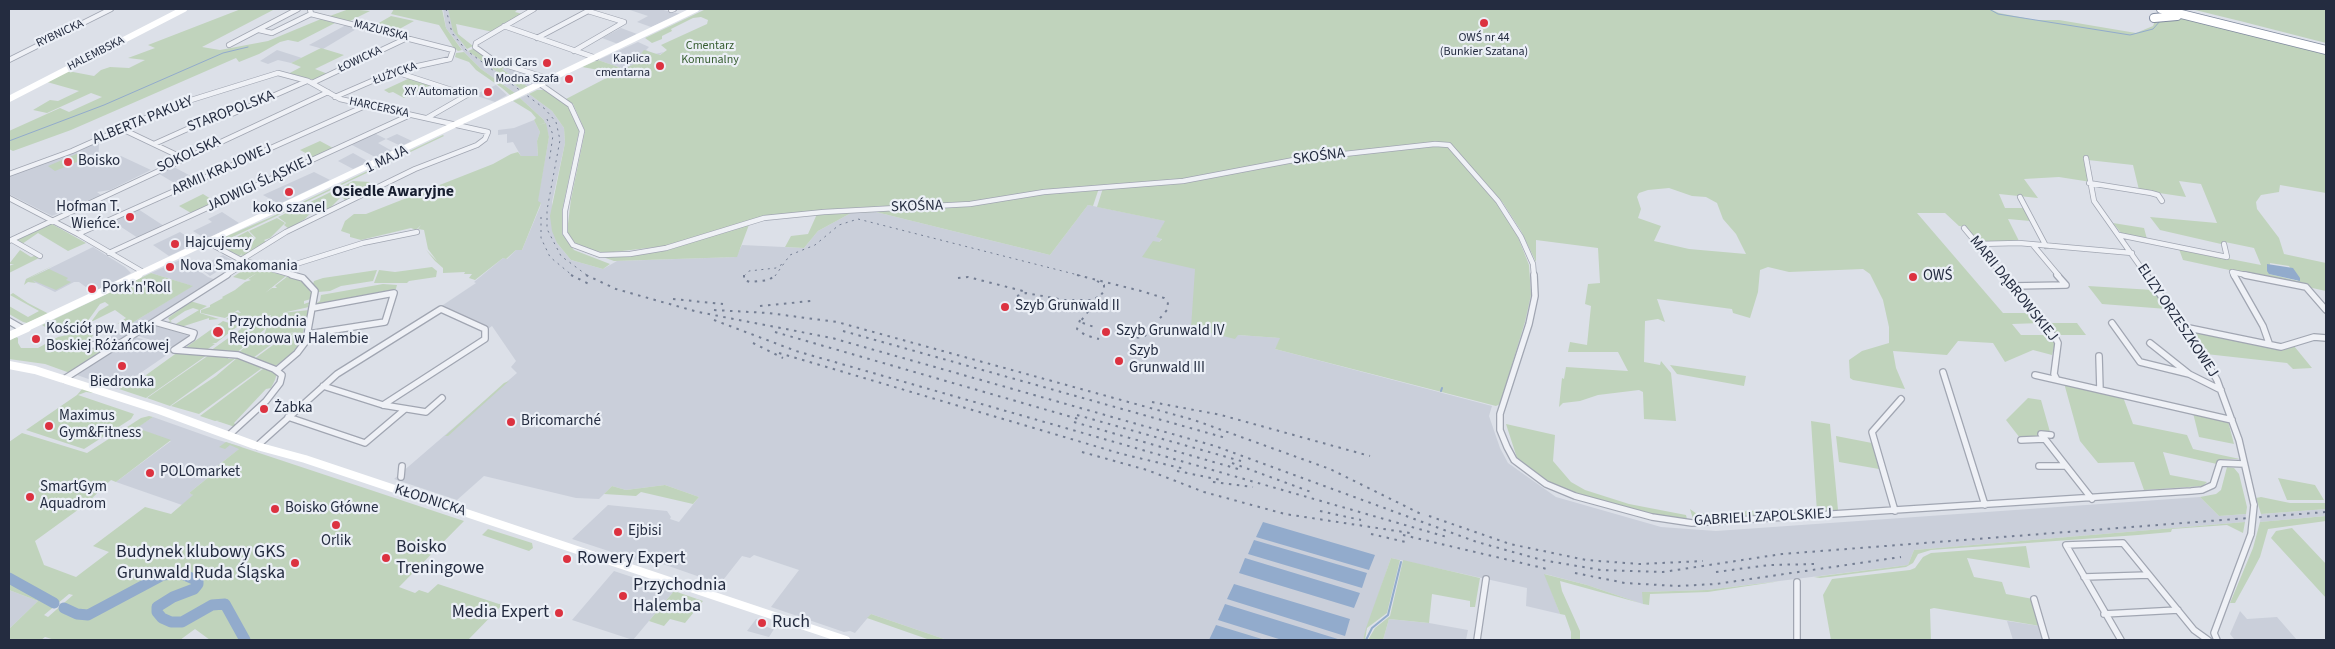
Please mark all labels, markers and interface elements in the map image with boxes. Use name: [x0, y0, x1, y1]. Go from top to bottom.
street label: RYBNICKA: [34, 17, 86, 51]
street label: MAZURSKA: [352, 17, 410, 45]
marker: OWŚ nr 44 (Bunkier Szatana): [1478, 17, 1490, 29]
place label: OWŚ nr 44 (Bunkier Szatana): [1440, 31, 1528, 59]
street label: HALEMBSKA: [65, 34, 127, 74]
park label: Cmentarz Komunalny: [681, 39, 739, 67]
street label: ŁOWICKA: [336, 44, 384, 76]
place label: Kaplica cmentarna: [595, 52, 650, 80]
place label: Wlodi Cars: [484, 56, 537, 70]
marker: Wlodi Cars: [541, 57, 553, 69]
street label: ŁUŻYCKA: [371, 59, 419, 89]
marker: Kaplica cmentarna: [654, 60, 666, 72]
place label: Modna Szafa: [496, 72, 559, 86]
marker: Modna Szafa: [563, 73, 575, 85]
place label: XY Automation: [404, 85, 478, 99]
marker: XY Automation: [482, 86, 494, 98]
street label: STAROPOLSKA: [185, 87, 277, 137]
street label: ALBERTA PAKUŁY: [90, 93, 196, 149]
street label: HARCERSKA: [348, 95, 410, 121]
street label: SOKOLSKA: [154, 132, 224, 178]
street label: ARMII KRAJOWEJ: [169, 140, 275, 200]
street label: 1 MAJA: [363, 142, 411, 178]
street label: SKOŚNA: [1292, 145, 1346, 169]
street label: JADWIGI ŚLĄSKIEJ: [204, 151, 316, 217]
place label: Boisko: [78, 153, 120, 171]
marker: Boisko: [62, 156, 74, 168]
district label: Osiedle Awaryjne: [332, 182, 454, 202]
marker: koko szanel: [283, 186, 295, 198]
street label: SKOŚNA: [891, 197, 943, 217]
place label: Hofman T. Wieńce.: [56, 199, 120, 234]
place label: koko szanel: [253, 200, 325, 218]
marker: Hofman T. Wieńce.: [124, 211, 136, 223]
street label: MARII DĄBROWSKIEJ: [1965, 233, 2061, 345]
place label: Hajcujemy: [185, 235, 252, 253]
marker: Hajcujemy: [169, 238, 181, 250]
place label: Nova Smakomania: [180, 258, 298, 276]
marker: Nova Smakomania: [164, 261, 176, 273]
street label: ELIZY ORZESZKOWEJ: [2132, 261, 2222, 381]
place label: OWŚ: [1923, 268, 1953, 286]
marker: OWŚ: [1907, 271, 1919, 283]
place label: Pork'n'Roll: [102, 280, 171, 298]
marker: Pork'n'Roll: [86, 283, 98, 295]
place label: Szyb Grunwald II: [1015, 298, 1120, 316]
marker: Szyb Grunwald II: [999, 301, 1011, 313]
place label: Przychodnia Rejonowa w Halembie: [229, 314, 368, 349]
place label: Kościół pw. Matki Boskiej Różańcowej: [46, 321, 169, 356]
place label: Szyb Grunwald IV: [1116, 323, 1224, 341]
marker: Przychodnia Rejonowa w Halembie: [211, 325, 225, 339]
marker: Szyb Grunwald IV: [1100, 326, 1112, 338]
marker: Kościół pw. Matki Boskiej Różańcowej: [30, 333, 42, 345]
place label: Szyb Grunwald III: [1129, 343, 1205, 378]
marker: Szyb Grunwald III: [1113, 355, 1125, 367]
marker: Biedronka: [116, 360, 128, 372]
place label: Biedronka: [90, 374, 154, 392]
place label: Żabka: [274, 400, 313, 418]
marker: Żabka: [258, 403, 270, 415]
place label: Maximus Gym&Fitness: [59, 408, 141, 443]
place label: Bricomarché: [521, 413, 601, 431]
marker: Bricomarché: [505, 416, 517, 428]
marker: Maximus Gym&Fitness: [43, 420, 55, 432]
place label: POLOmarket: [160, 464, 240, 482]
marker: POLOmarket: [144, 467, 156, 479]
place label: SmartGym Aquadrom: [40, 479, 107, 514]
street label: KŁODNICKA: [392, 481, 468, 521]
marker: SmartGym Aquadrom: [24, 491, 36, 503]
place label: Boisko Główne: [285, 500, 378, 518]
marker: Boisko Główne: [269, 503, 281, 515]
street label: GABRIELI ZAPOLSKIEJ: [1694, 505, 1832, 531]
marker: Orlik: [330, 519, 342, 531]
place label: Ejbisi: [628, 523, 662, 541]
marker: Ejbisi: [612, 526, 624, 538]
place label: Orlik: [321, 533, 351, 551]
place label: Boisko Treningowe: [396, 537, 484, 580]
place label: Budynek klubowy GKS Grunwald Ruda Śląska: [116, 542, 285, 584]
place label: Rowery Expert: [577, 548, 685, 570]
marker: Boisko Treningowe: [380, 552, 392, 564]
marker: Rowery Expert: [561, 553, 573, 565]
marker: Budynek klubowy GKS Grunwald Ruda Śląska: [289, 557, 301, 569]
place label: Przychodnia Halemba: [633, 575, 726, 618]
marker: Przychodnia Halemba: [617, 590, 629, 602]
place label: Media Expert: [452, 602, 549, 624]
marker: Media Expert: [553, 607, 565, 619]
place label: Ruch: [772, 612, 810, 634]
marker: Ruch: [756, 617, 768, 629]

